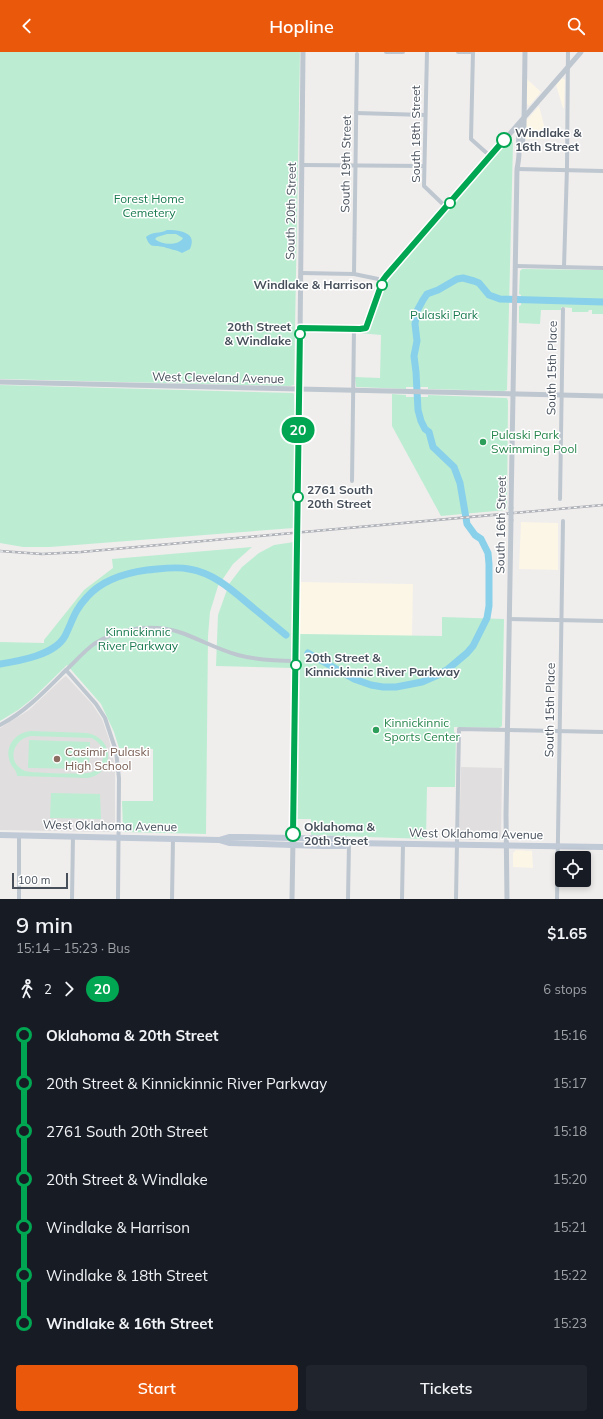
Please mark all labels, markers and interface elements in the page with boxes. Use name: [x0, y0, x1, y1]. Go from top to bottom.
icon: back: [16, 15, 38, 37]
text: Hopline: [269, 15, 334, 38]
icon: search: [565, 15, 587, 37]
street label: South 18th Street: [408, 85, 423, 183]
street label: South 19th Street: [337, 115, 354, 213]
place label: Windlake & 16th Street: [515, 125, 582, 154]
marker: Windlake & 16th Street: [496, 132, 512, 148]
street label: South 20th Street: [282, 162, 299, 260]
park label: Forest Home Cemetery: [114, 191, 184, 220]
unlabelled marker: [444, 197, 456, 209]
place label: Windlake & Harrison: [254, 277, 373, 292]
marker: Windlake & Harrison: [376, 279, 388, 291]
park label: Pulaski Park: [410, 307, 479, 322]
place label: 20th Street & Windlake: [225, 319, 291, 348]
street label: South 15th Place: [543, 321, 560, 415]
marker: 20th Street & Windlake: [294, 328, 306, 340]
street label: West Cleveland Avenue: [152, 369, 284, 386]
line badge: 20: [280, 417, 316, 443]
text: 20: [290, 421, 306, 439]
place label: Pulaski Park Swimming Pool: [491, 427, 577, 456]
marker: Pulaski Park Swimming Pool: [478, 437, 488, 447]
street label: South 16th Street: [492, 476, 509, 574]
place label: 2761 South 20th Street: [307, 482, 373, 511]
marker: 2761 South 20th Street: [292, 491, 304, 503]
park label: Kinnickinnic River Parkway: [98, 624, 179, 653]
place label: 20th Street & Kinnickinnic River Parkway: [305, 650, 460, 679]
marker: 20th Street & Kinnickinnic River Parkway: [290, 659, 302, 671]
street label: South 15th Place: [541, 663, 558, 757]
place label: Kinnickinnic Sports Center: [384, 715, 461, 744]
marker: Kinnickinnic Sports Center: [371, 725, 381, 735]
place label: Casimir Pulaski High School: [65, 744, 150, 773]
marker: Casimir Pulaski High School: [52, 754, 62, 764]
street label: West Oklahoma Avenue: [43, 817, 177, 834]
place label: Oklahoma & 20th Street: [304, 819, 375, 848]
street label: West Oklahoma Avenue: [409, 825, 543, 842]
marker: Oklahoma & 20th Street: [285, 826, 301, 842]
map controls: [555, 851, 591, 887]
button: locate: [555, 851, 591, 887]
scale bar: [12, 871, 68, 890]
text: 100 m: [18, 873, 50, 887]
text: 9 min: [16, 911, 73, 939]
text: $1.65: [547, 924, 587, 943]
text: 15:14 – 15:23 · Bus: [16, 940, 130, 956]
icon: walk: [16, 978, 38, 1000]
icon: forward: [58, 978, 80, 1000]
text: 20: [94, 980, 111, 998]
text: 2: [44, 981, 52, 997]
text: 6 stops: [543, 981, 587, 997]
text: Oklahoma & 20th Street: [46, 1026, 219, 1045]
text: 15:16: [553, 1027, 587, 1043]
text: 20th Street & Kinnickinnic River Parkway: [46, 1074, 327, 1093]
text: 15:17: [553, 1075, 587, 1091]
text: 2761 South 20th Street: [46, 1122, 208, 1141]
text: 15:18: [553, 1123, 587, 1139]
text: 20th Street & Windlake: [46, 1170, 208, 1189]
text: 15:20: [553, 1171, 587, 1187]
text: Windlake & Harrison: [46, 1218, 190, 1237]
text: 15:21: [553, 1219, 587, 1235]
text: Windlake & 18th Street: [46, 1266, 208, 1285]
text: 15:22: [553, 1267, 587, 1283]
text: Windlake & 16th Street: [46, 1314, 213, 1333]
text: 15:23: [553, 1315, 587, 1331]
button: Start: [16, 1365, 298, 1411]
button: Tickets: [306, 1365, 587, 1411]

